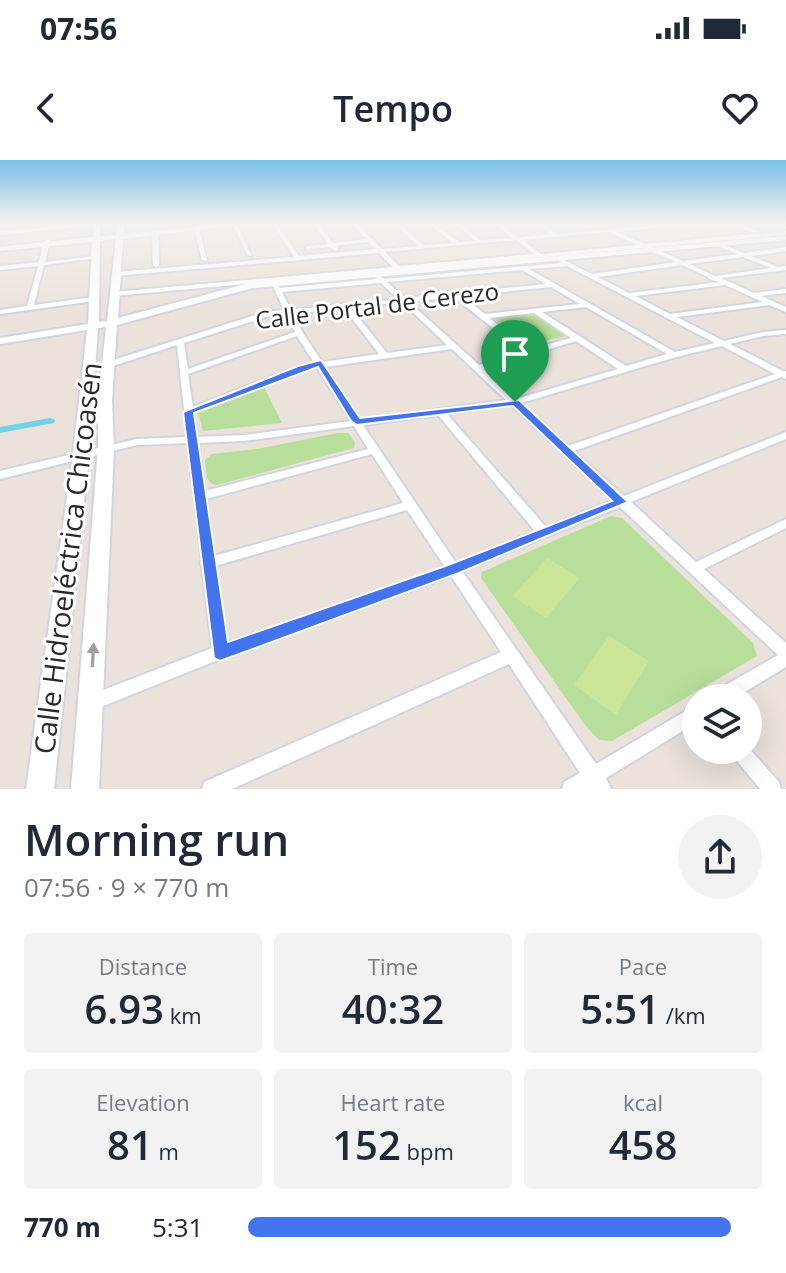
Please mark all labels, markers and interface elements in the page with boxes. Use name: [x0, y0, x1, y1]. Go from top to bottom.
text: 07:56: [40, 8, 117, 49]
text: Tempo: [333, 84, 453, 133]
icon: back: [24, 86, 68, 130]
icon: heart: [718, 86, 762, 130]
street label: Calle Portal de Cerezo: [253, 274, 501, 336]
pin: [481, 320, 549, 402]
icon: arrive: [493, 332, 537, 376]
street label: Calle Hidroeléctrica Chicoasén: [24, 360, 110, 756]
one-way arrow: [87, 642, 100, 667]
map controls: [682, 684, 762, 764]
button: layers: [682, 684, 762, 764]
text: Morning run: [24, 809, 289, 869]
button: share: [678, 815, 762, 899]
text: 07:56 · 9 × 770 m: [24, 869, 229, 905]
text: Distance: [99, 951, 187, 981]
text: Time: [368, 951, 418, 981]
text: Pace: [619, 951, 667, 981]
text: 6.93: [84, 981, 164, 1036]
text: 40:32: [342, 981, 444, 1036]
text: 5:51: [580, 981, 660, 1036]
text: km: [164, 1000, 202, 1030]
text: /km: [660, 1000, 706, 1030]
text: Elevation: [96, 1087, 190, 1117]
text: Heart rate: [341, 1087, 445, 1117]
text: kcal: [623, 1087, 663, 1117]
text: 81: [107, 1117, 153, 1172]
text: 152: [332, 1117, 401, 1172]
text: 458: [609, 1117, 677, 1172]
text: m: [153, 1136, 179, 1166]
text: bpm: [401, 1136, 454, 1166]
text: 770 m: [24, 1209, 101, 1245]
text: 5:31: [152, 1209, 203, 1245]

